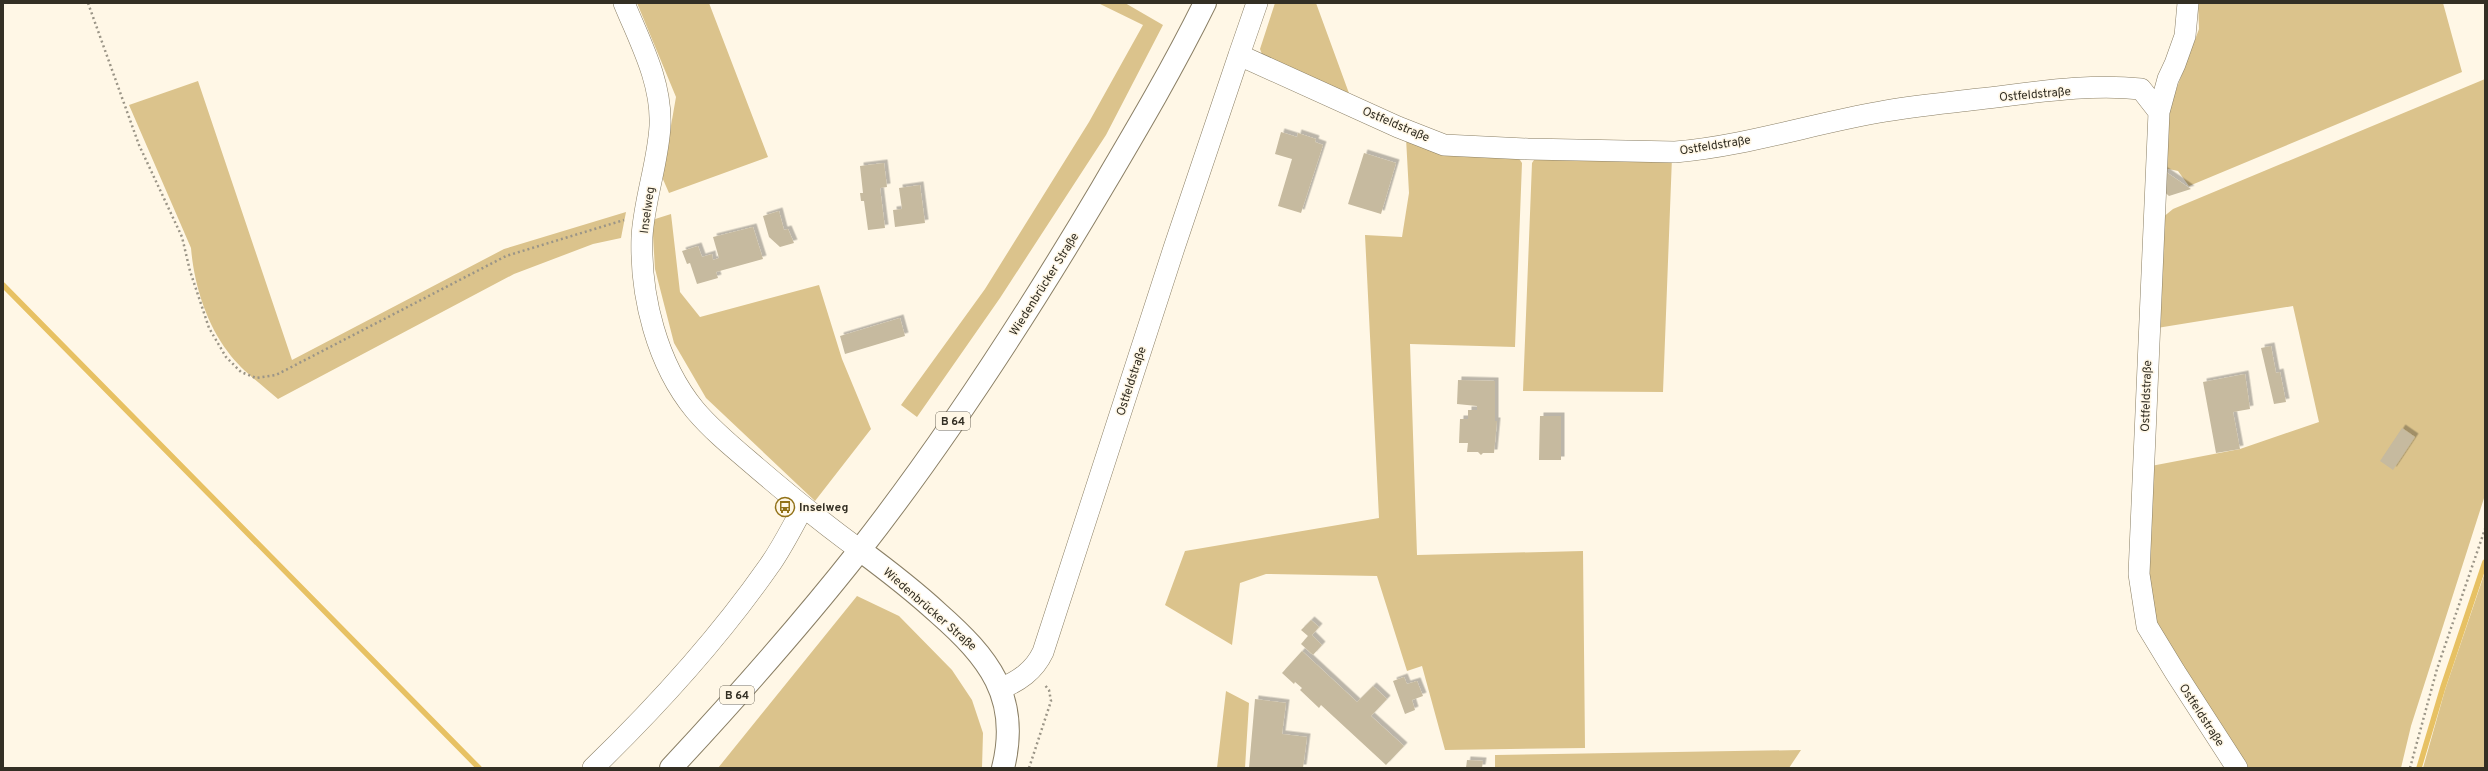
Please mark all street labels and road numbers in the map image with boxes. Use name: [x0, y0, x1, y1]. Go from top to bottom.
street label: Ostfeldstraße: [1999, 84, 2072, 106]
street label: Ostfeldstraße: [1359, 104, 1432, 146]
street label: Ostfeldstraße: [1678, 132, 1752, 160]
street label: Inselweg: [637, 186, 659, 235]
street label: Wiedenbrücker Straße: [1007, 230, 1083, 339]
street label: Ostfeldstraße: [1113, 345, 1151, 418]
street label: Ostfeldstraße: [2138, 360, 2156, 432]
road number: B 64: [936, 412, 970, 430]
street label: Wiedenbrücker Straße: [879, 565, 980, 655]
street label: Ostfeldstraße: [2175, 681, 2227, 750]
road number: B 64: [720, 686, 754, 704]

